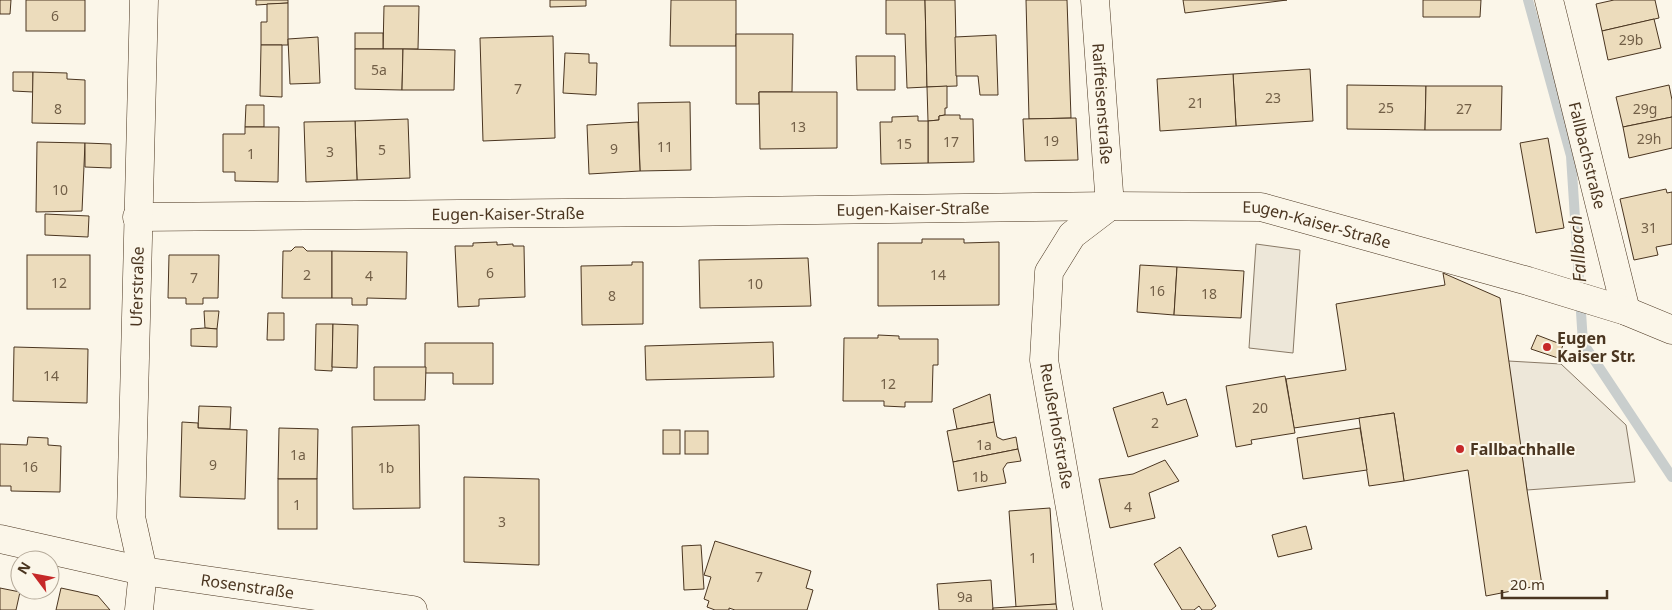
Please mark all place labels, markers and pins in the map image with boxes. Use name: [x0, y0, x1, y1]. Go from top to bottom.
place label: Eugen Kaiser Str.: [1557, 327, 1636, 367]
marker: Eugen Kaiser Str.: [1541, 341, 1553, 353]
place label: Fallbachhalle: [1470, 438, 1575, 460]
marker: Fallbachhalle: [1454, 443, 1466, 455]

